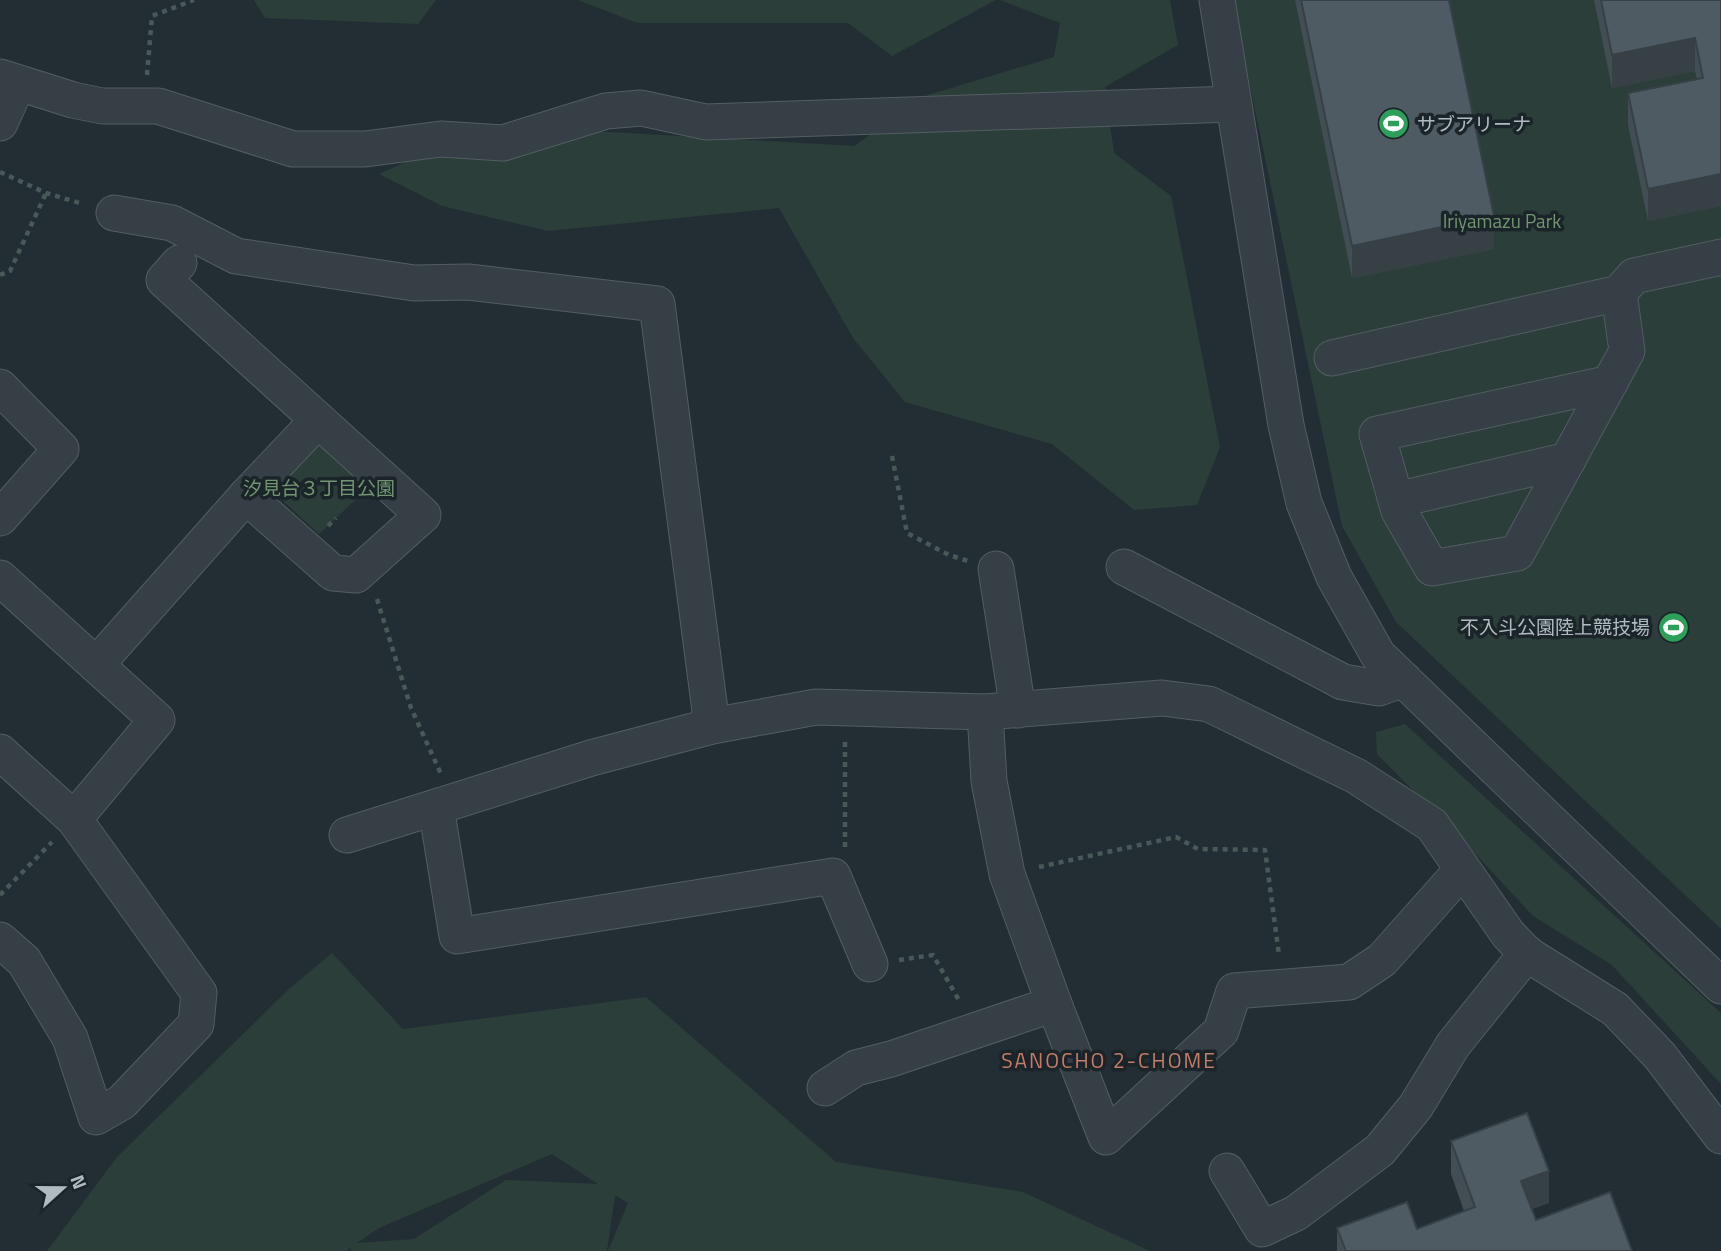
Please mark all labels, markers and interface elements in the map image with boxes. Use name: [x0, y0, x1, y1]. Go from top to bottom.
sports icon: サブアリーナ: [1377, 107, 1411, 141]
place label: サブアリーナ: [1417, 109, 1531, 138]
park label: Iriyamazu Park: [1443, 206, 1561, 235]
park label: 汐見台３丁目公園: [243, 473, 395, 502]
sports icon: 不入斗公園陸上競技場: [1656, 610, 1690, 644]
place label: 不入斗公園陸上競技場: [1460, 612, 1650, 641]
district label: SANOCHO 2-CHOME: [1001, 1044, 1217, 1076]
north arrow: [28, 1153, 98, 1223]
text: N: [63, 1170, 95, 1193]

